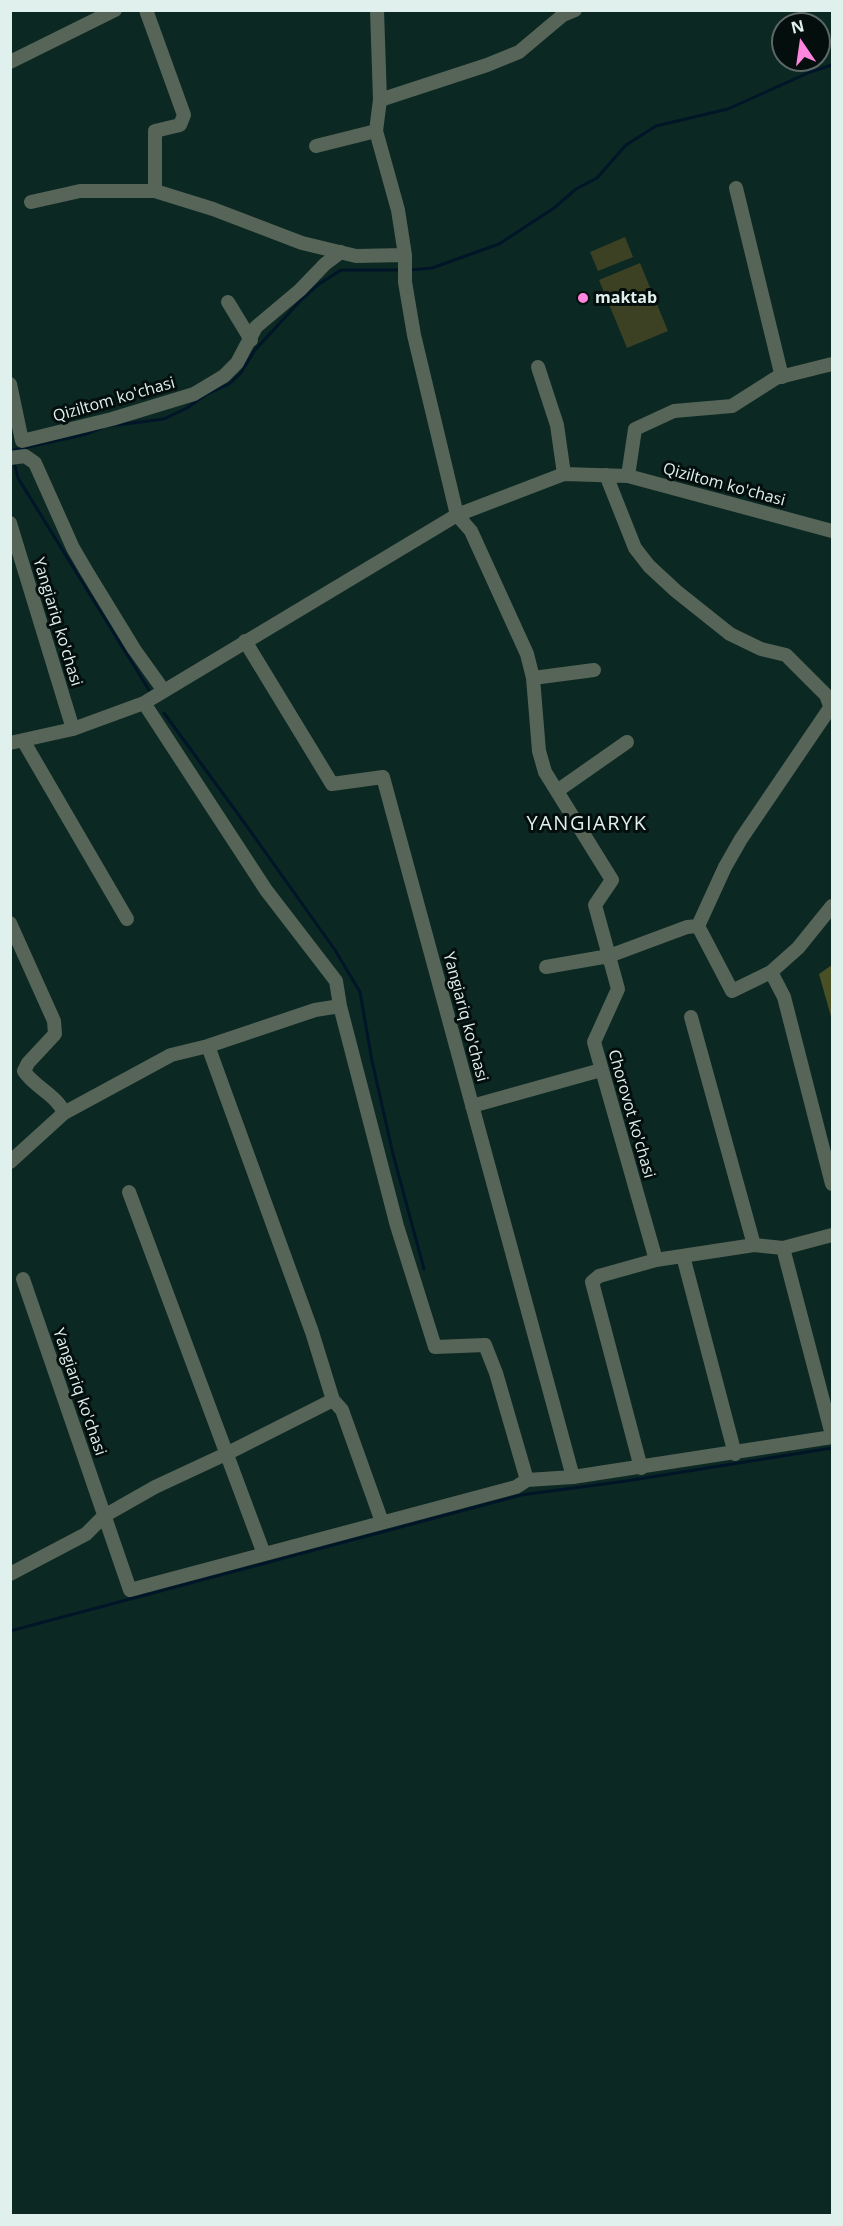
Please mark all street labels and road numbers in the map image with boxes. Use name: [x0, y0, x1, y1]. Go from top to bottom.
street label: Qiziltom ko'chasi: [51, 373, 177, 427]
street label: Qiziltom ko'chasi: [661, 459, 787, 511]
street label: Yangiariq ko'chasi: [28, 555, 86, 689]
street label: Yangiariq ko'chasi: [438, 950, 492, 1084]
street label: Chorovot ko'chasi: [603, 1048, 659, 1180]
street label: Yangiariq ko'chasi: [48, 1326, 110, 1458]

